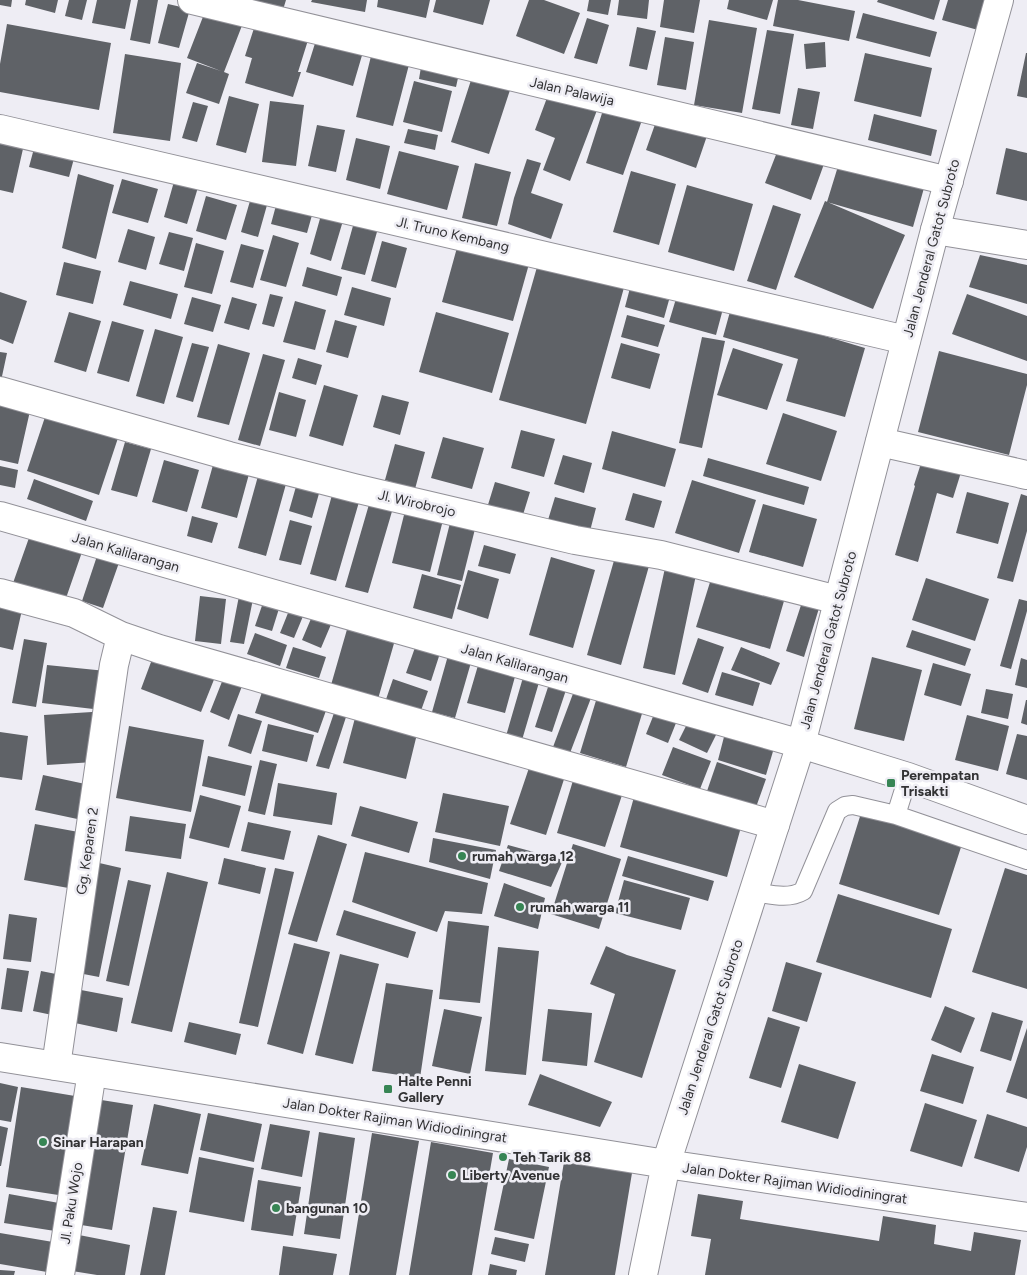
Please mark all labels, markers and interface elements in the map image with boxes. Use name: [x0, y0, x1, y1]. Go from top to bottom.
street label: Jalan Palawija: [528, 74, 616, 109]
street label: Jalan Jenderal Gatot Subroto: [900, 157, 963, 339]
street label: Jl. Truno Kembang: [395, 213, 511, 256]
street label: Jl. Wirobrojo: [376, 486, 457, 521]
street label: Jalan Kalilarangan: [70, 529, 182, 576]
street label: Jalan Jenderal Gatot Subroto: [797, 549, 860, 731]
street label: Jalan Kalilarangan: [459, 640, 571, 687]
place label: Perempatan Trisakti: [901, 767, 979, 800]
marker: Perempatan Trisakti: [885, 777, 897, 789]
street label: Gg. Keparen 2: [73, 806, 102, 896]
place label: rumah warga 12: [472, 848, 574, 865]
marker: rumah warga 12: [456, 850, 468, 862]
place label: rumah warga 11: [530, 899, 630, 916]
marker: rumah warga 11: [514, 901, 526, 913]
street label: Jalan Jenderal Gatot Subroto: [674, 937, 747, 1117]
place label: Halte Penni Gallery: [398, 1073, 472, 1106]
marker: Halte Penni Gallery: [382, 1083, 394, 1095]
street label: Jalan Dokter Rajiman Widiodiningrat: [282, 1094, 508, 1147]
place label: Sinar Harapan: [53, 1134, 144, 1151]
marker: Sinar Harapan: [37, 1136, 49, 1148]
place label: Teh Tarik 88: [513, 1149, 591, 1166]
marker: Teh Tarik 88: [497, 1151, 509, 1163]
street label: Jalan Dokter Rajiman Widiodiningrat: [682, 1159, 908, 1208]
street label: Jl. Paku Wojo: [57, 1161, 86, 1245]
place label: Liberty Avenue: [462, 1167, 560, 1184]
marker: Liberty Avenue: [446, 1169, 458, 1181]
place label: bangunan 10: [286, 1200, 368, 1217]
marker: bangunan 10: [270, 1202, 282, 1214]

